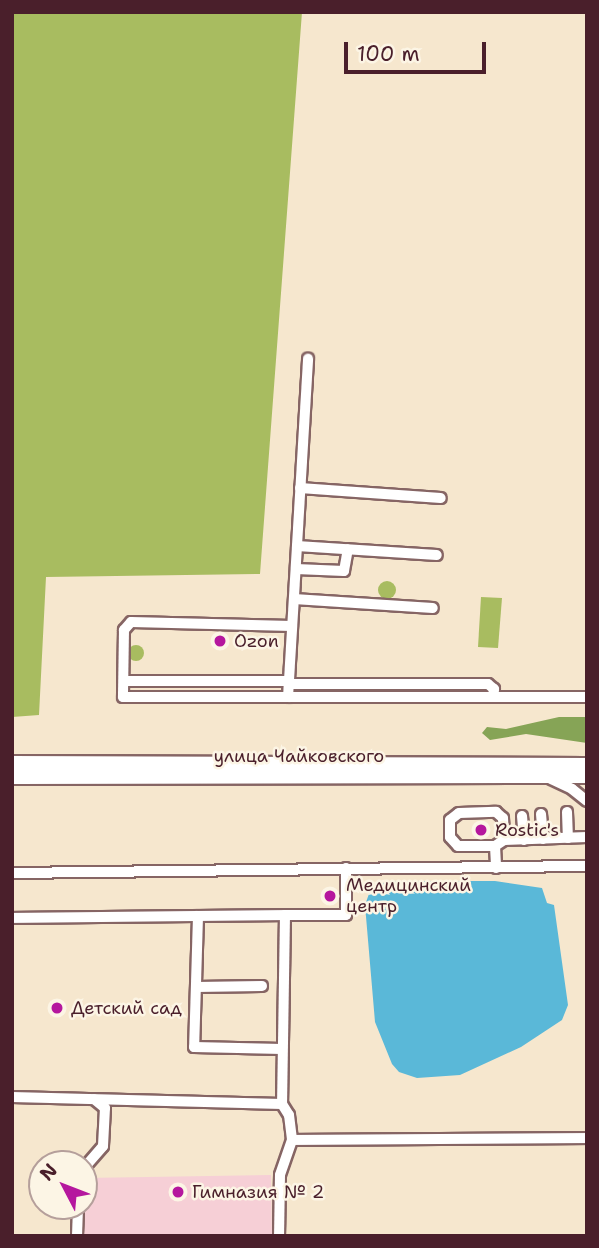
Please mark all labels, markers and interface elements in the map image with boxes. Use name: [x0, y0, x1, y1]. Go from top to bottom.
scale bar: [347, 28, 489, 72]
text: 100 m: [357, 40, 420, 68]
place label: Ozon: [234, 630, 279, 652]
marker: Ozon: [212, 633, 228, 649]
street label: улица Чайковского: [214, 745, 384, 767]
place label: Rostic's: [495, 819, 559, 841]
marker: Rostic's: [473, 822, 489, 838]
place label: Медицинский центр: [346, 875, 471, 917]
marker: Медицинский центр: [320, 886, 340, 906]
place label: Детский сад: [71, 997, 182, 1019]
marker: Детский сад: [49, 1000, 65, 1016]
north arrow: [28, 1150, 98, 1220]
text: N: [34, 1158, 63, 1186]
place label: Гимназия № 2: [192, 1181, 324, 1203]
marker: Гимназия № 2: [170, 1184, 186, 1200]

